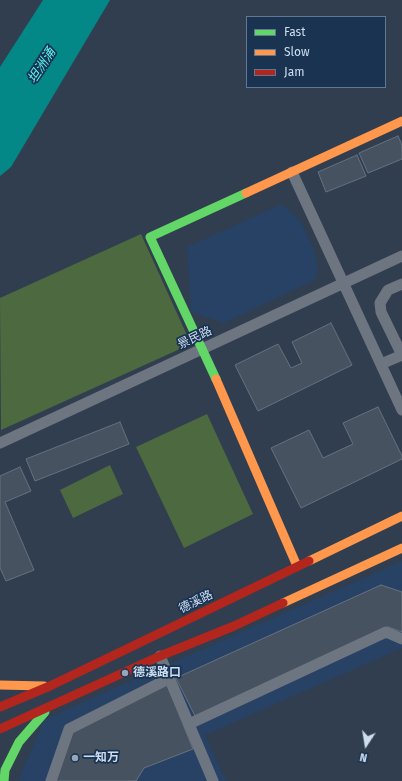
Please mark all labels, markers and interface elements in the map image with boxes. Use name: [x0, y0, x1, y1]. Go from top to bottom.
legend: [246, 16, 386, 88]
text: Fast: [284, 25, 306, 39]
water label: 坦洲涌: [25, 45, 59, 87]
text: Slow: [284, 45, 310, 59]
text: Jam: [284, 65, 304, 79]
street label: 景民路: [176, 324, 214, 352]
street label: 德溪路: [177, 588, 215, 616]
place label: 德溪路口: [133, 666, 181, 680]
marker: 德溪路口: [120, 668, 130, 678]
north arrow: [346, 725, 386, 765]
text: N: [358, 750, 368, 764]
place label: 一知万: [83, 751, 119, 765]
marker: 一知万: [70, 753, 80, 763]

